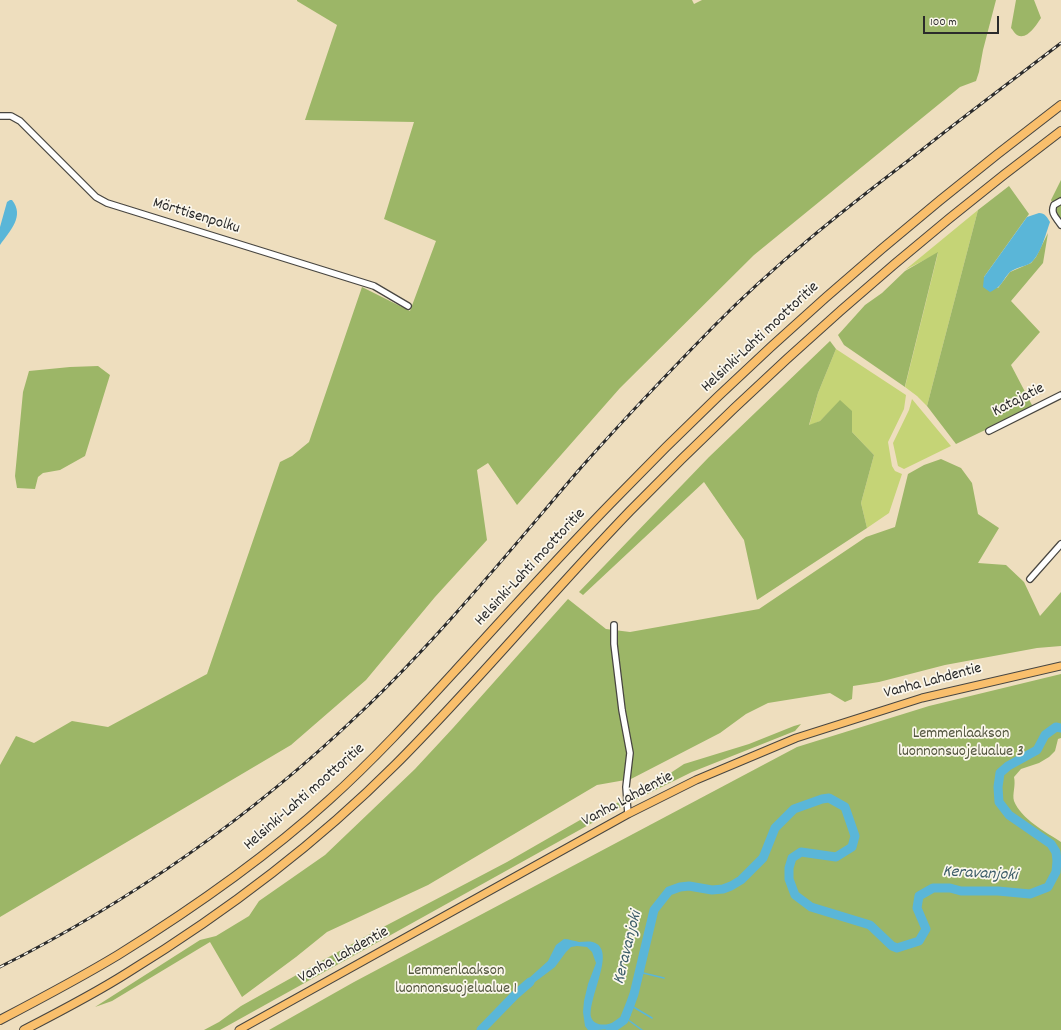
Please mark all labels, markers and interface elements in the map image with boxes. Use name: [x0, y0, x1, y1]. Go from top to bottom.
scale bar: [925, 8, 1001, 34]
text: 100 m: [930, 14, 957, 31]
street label: Mörttisenpolku: [150, 195, 242, 239]
street label: Helsinki-Lahti moottoritie: [698, 279, 824, 397]
street label: Katajatie: [990, 380, 1048, 422]
street label: Helsinki-Lahti moottoritie: [472, 505, 590, 631]
street label: Vanha Lahdentie: [882, 660, 984, 704]
park label: Lemmenlaakson luonnonsuojelualue 3: [898, 725, 1024, 763]
street label: Helsinki-Lahti moottoritie: [241, 740, 369, 856]
street label: Vanha Lahdentie: [579, 768, 677, 832]
water label: Keravanjoki: [942, 863, 1018, 887]
water label: Keravanjoki: [610, 909, 648, 987]
street label: Vanha Lahdentie: [295, 923, 393, 989]
park label: Lemmenlaakson luonnonsuojelualue 1: [395, 962, 517, 1000]

